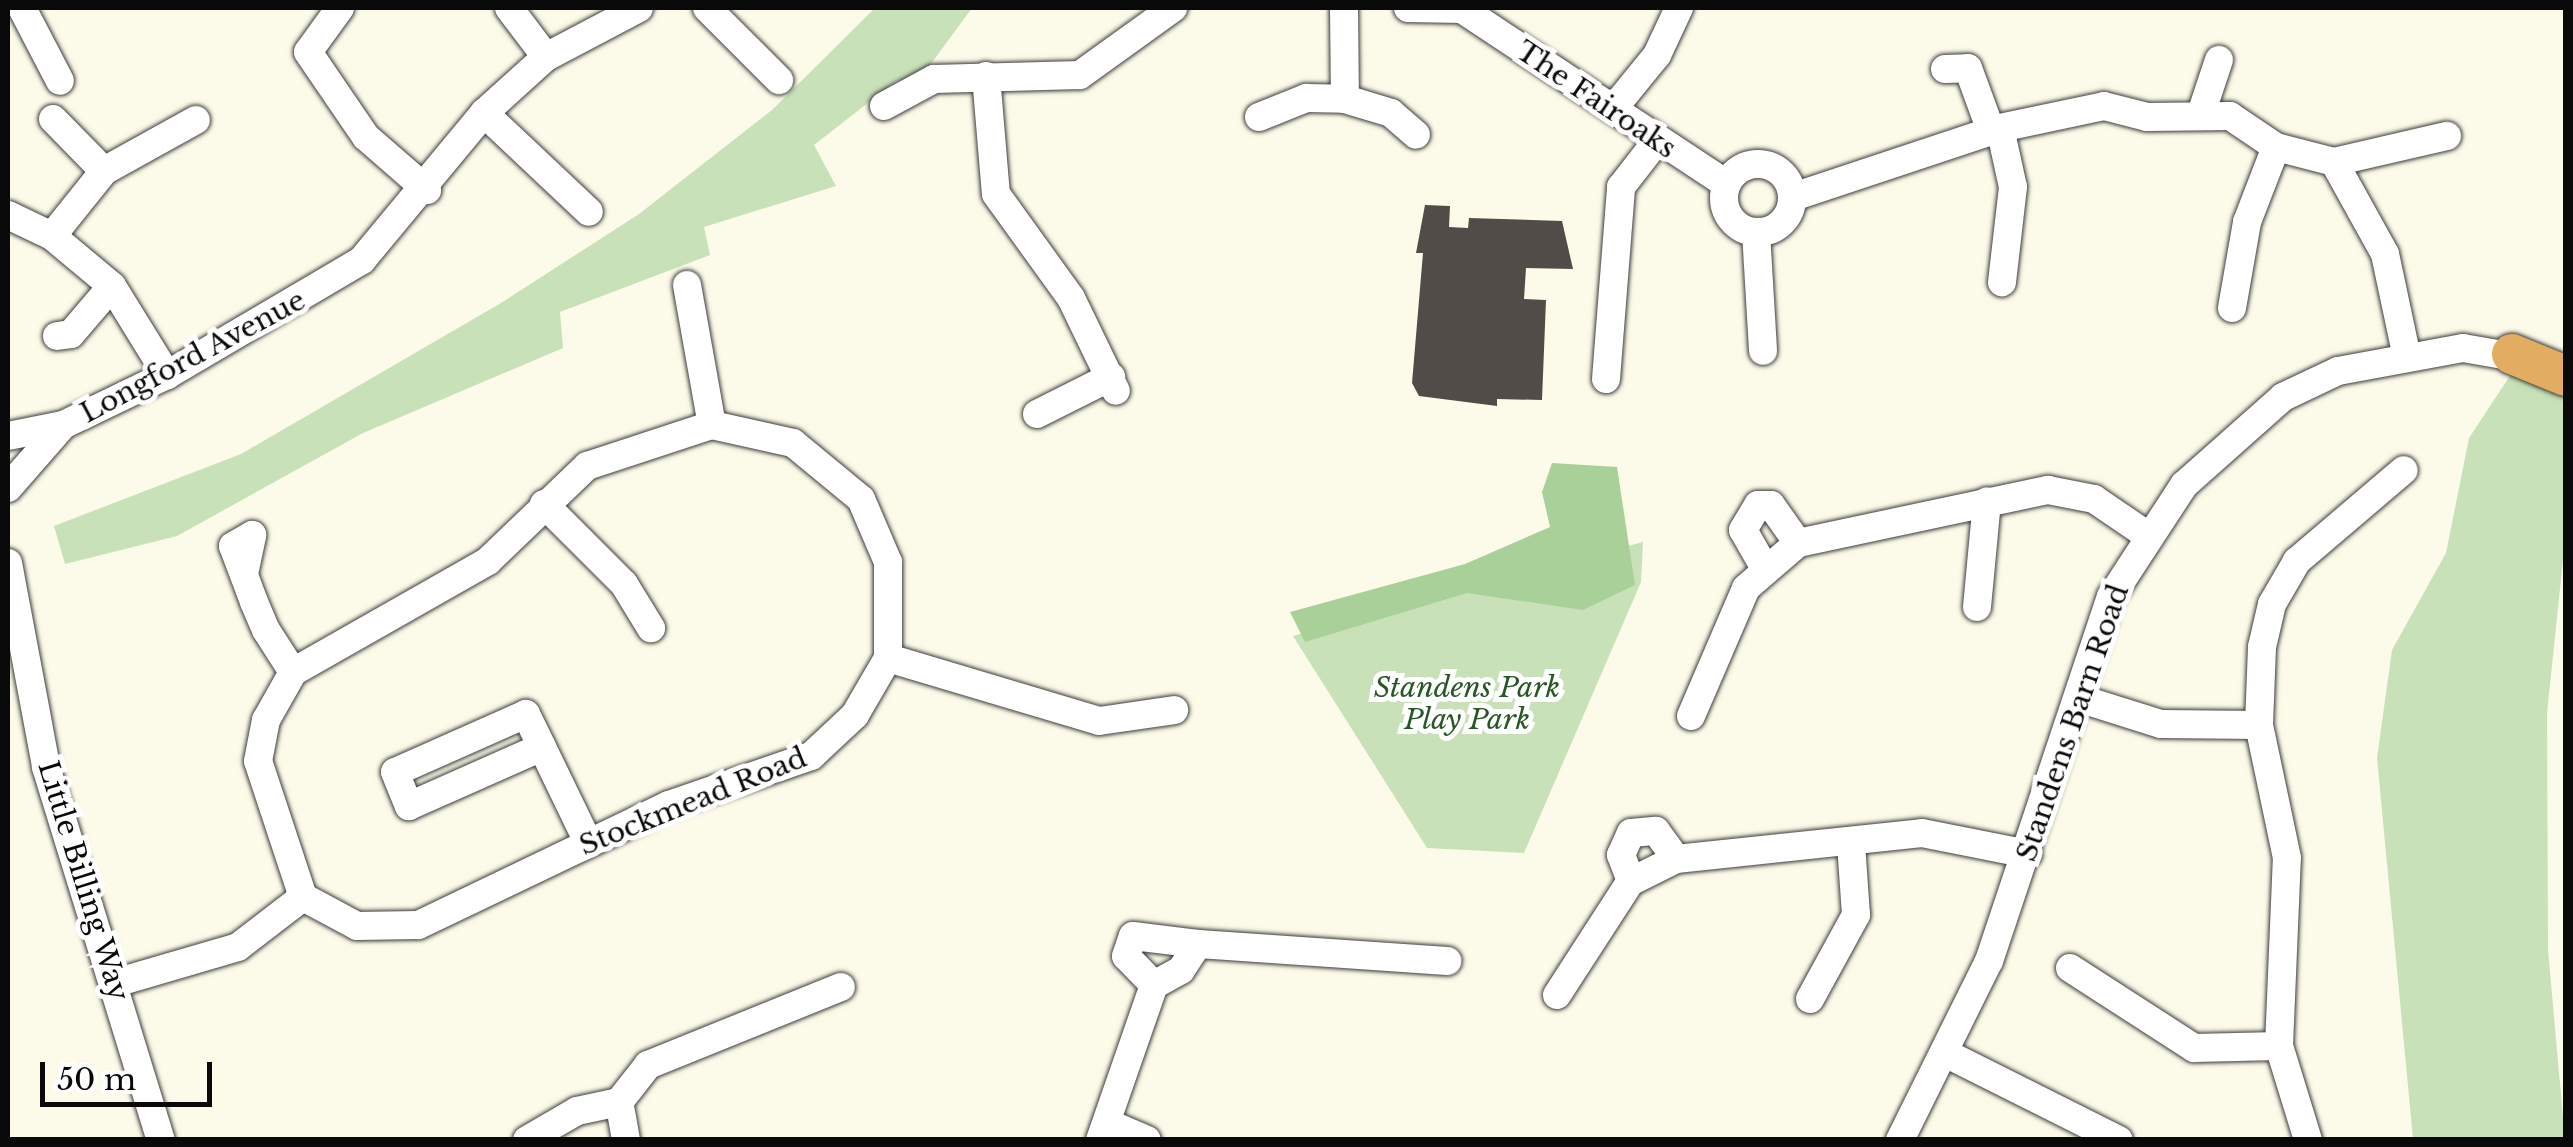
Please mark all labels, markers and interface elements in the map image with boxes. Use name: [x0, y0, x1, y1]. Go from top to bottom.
street label: The Fairoaks: [1510, 34, 1682, 166]
street label: Longford Avenue: [74, 283, 312, 431]
street label: Standens Barn Road: [2010, 580, 2136, 866]
park label: Standens Park Play Park: [1374, 671, 1560, 737]
street label: Stockmead Road: [574, 741, 812, 863]
street label: Little Billing Way: [30, 756, 136, 1006]
scale bar: [45, 1042, 218, 1104]
text: 50 m: [57, 1061, 136, 1098]

